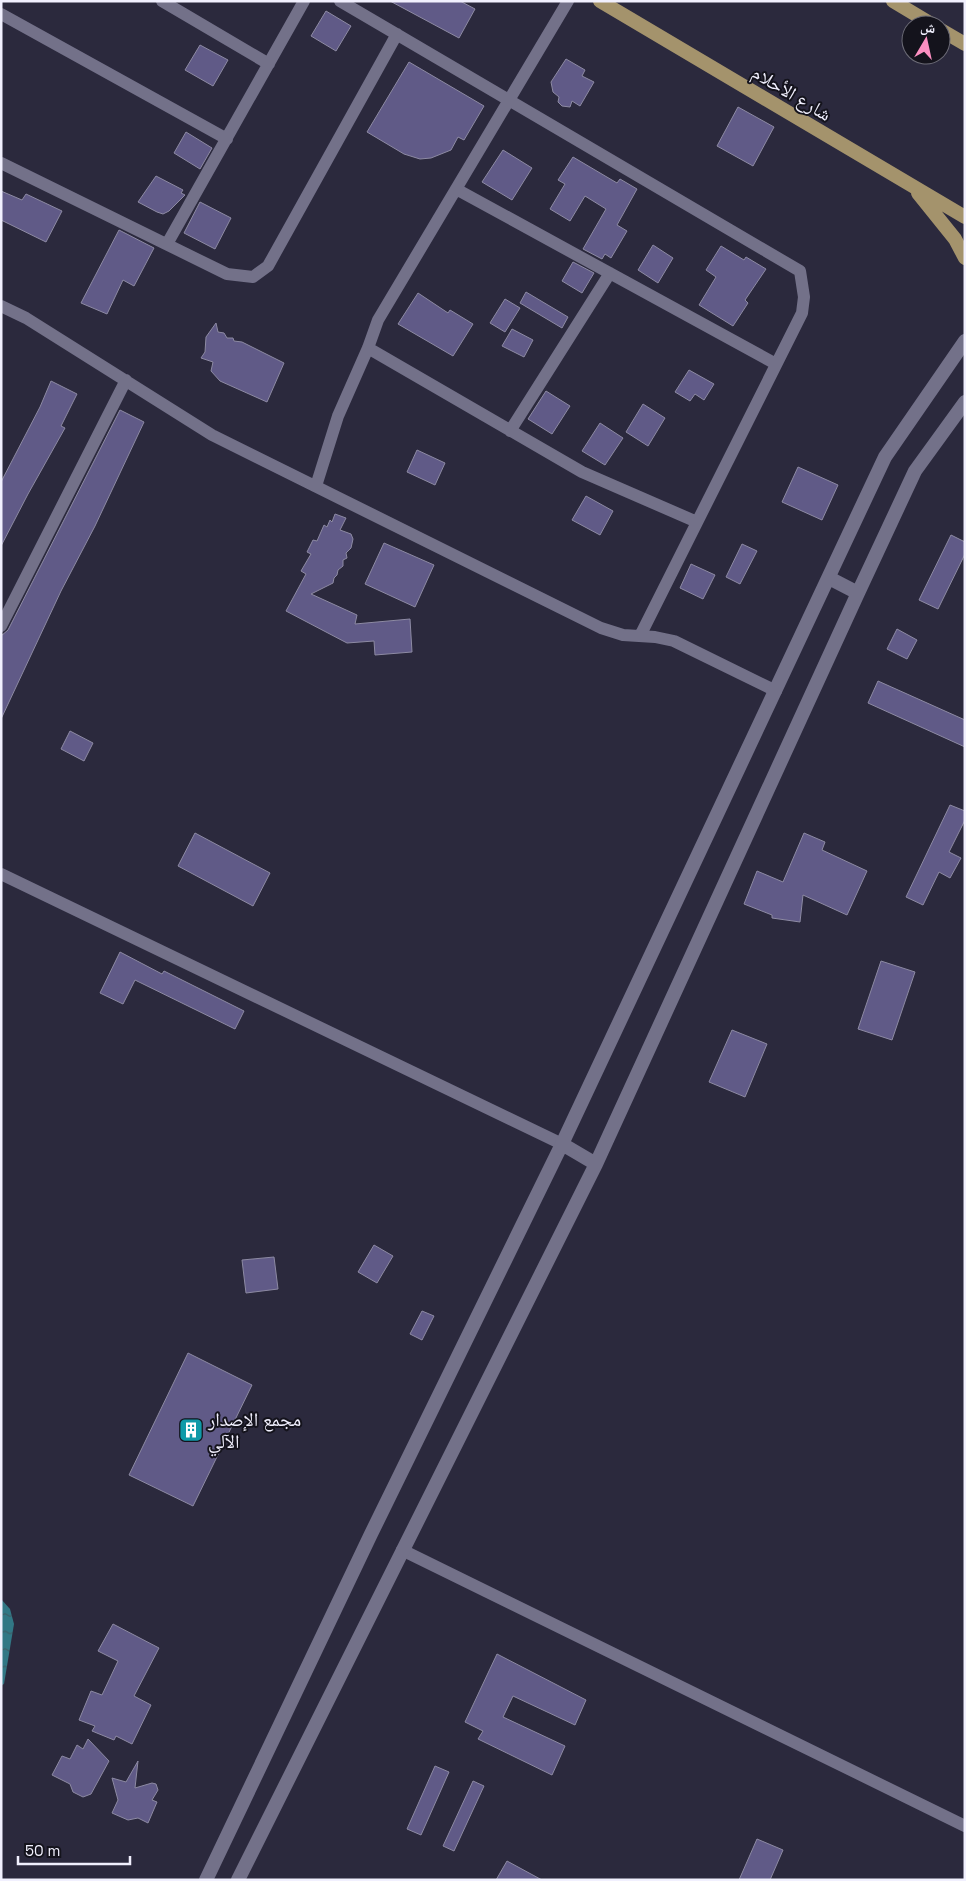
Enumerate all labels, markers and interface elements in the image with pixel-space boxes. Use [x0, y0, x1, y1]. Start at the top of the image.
north arrow [901, 15, 951, 65]
text: ش [919, 17, 937, 37]
street label: شارع الأحلام [747, 60, 836, 128]
place label: مجمع الإصدار الآلي [207, 1407, 301, 1457]
building icon: مجمع الإصدار الآلي [178, 1417, 204, 1443]
scale bar [18, 1834, 130, 1866]
text: 50 m [25, 1841, 60, 1860]

